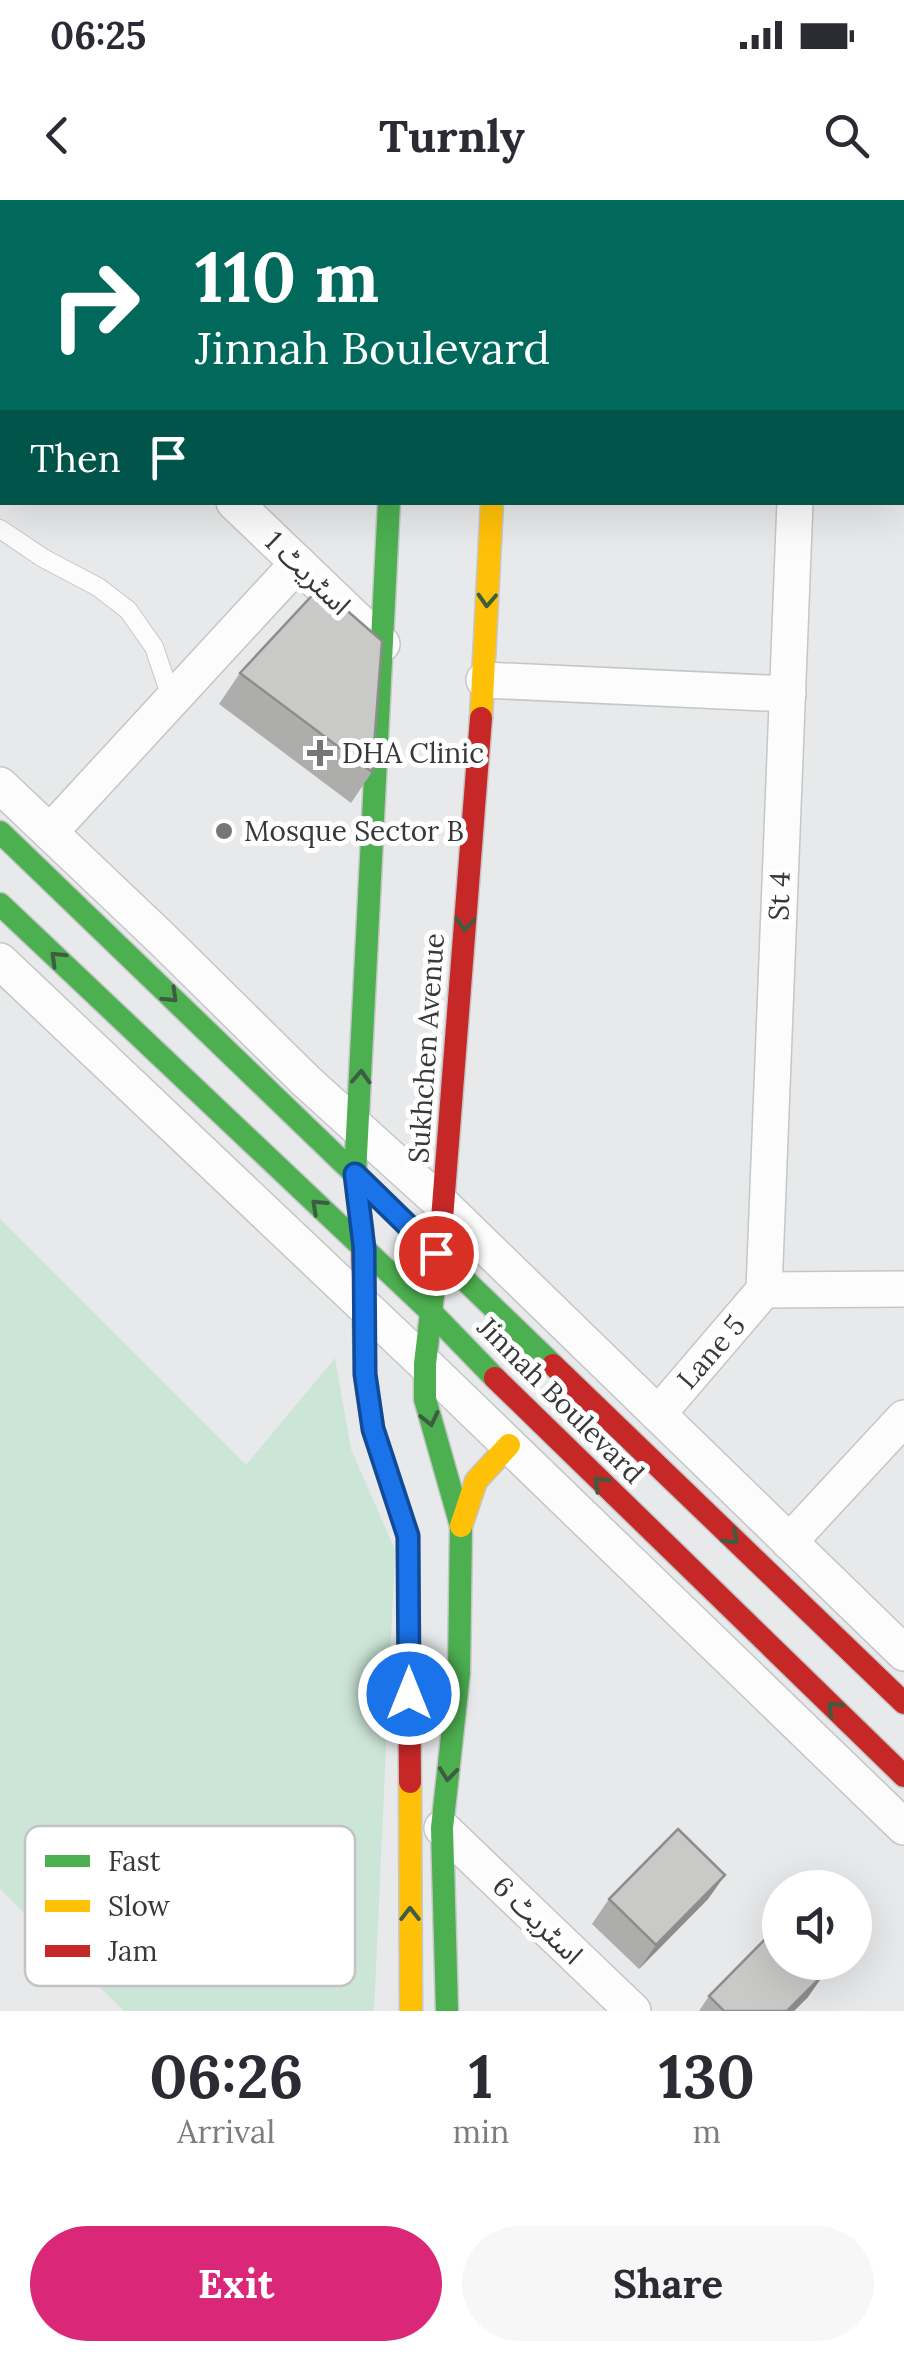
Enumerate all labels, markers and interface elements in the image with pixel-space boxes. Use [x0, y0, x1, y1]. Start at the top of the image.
text: 06:25 [50, 11, 146, 59]
text: Turnly [379, 107, 525, 164]
icon: back [30, 108, 85, 163]
icon: search [819, 108, 874, 163]
text: 110 m [195, 232, 379, 321]
icon: right [30, 240, 160, 370]
text: Jinnah Boulevard [195, 319, 550, 376]
icon: arrive [141, 430, 196, 485]
text: Then [30, 434, 121, 482]
street label: اسٹریٹ 1 [257, 523, 359, 623]
one-way arrow [477, 592, 498, 608]
place label: DHA Clinic [342, 735, 484, 771]
marker: DHA Clinic [307, 740, 333, 766]
place label: Mosque Sector B [244, 813, 464, 849]
marker: Mosque Sector B [213, 820, 235, 842]
street label: St 4 [760, 871, 798, 921]
one-way arrow [455, 917, 477, 933]
street label: Sukhchen Avenue [400, 932, 452, 1164]
one-way arrow [50, 952, 69, 970]
one-way arrow [159, 985, 177, 1003]
one-way arrow [350, 1069, 371, 1085]
one-way arrow [312, 1200, 330, 1218]
pin [394, 1211, 479, 1296]
icon: arrive [409, 1226, 464, 1281]
street label: Jinnah Boulevard [469, 1308, 652, 1491]
street label: Lane 5 [669, 1308, 753, 1396]
one-way arrow [418, 1410, 439, 1427]
one-way arrow [593, 1476, 612, 1494]
one-way arrow [721, 1526, 739, 1544]
position arrow [357, 1642, 461, 1746]
one-way arrow [827, 1702, 845, 1720]
one-way arrow [438, 1766, 459, 1782]
legend [25, 1826, 355, 1986]
text: Fast [108, 1843, 161, 1879]
street label: اسٹریٹ 6 [485, 1868, 591, 1972]
map controls [762, 1870, 872, 1980]
button: sound [762, 1870, 872, 1980]
text: Slow [108, 1888, 171, 1924]
one-way arrow [399, 1905, 421, 1920]
text: Jam [107, 1933, 158, 1969]
text: 06:26 [149, 2038, 303, 2114]
text: 1 [469, 2038, 493, 2114]
text: 130 [659, 2038, 755, 2114]
text: Arrival [177, 2111, 275, 2152]
text: min [452, 2111, 510, 2152]
text: m [692, 2111, 721, 2152]
button: Exit [30, 2226, 442, 2341]
button: Share [462, 2226, 874, 2341]

